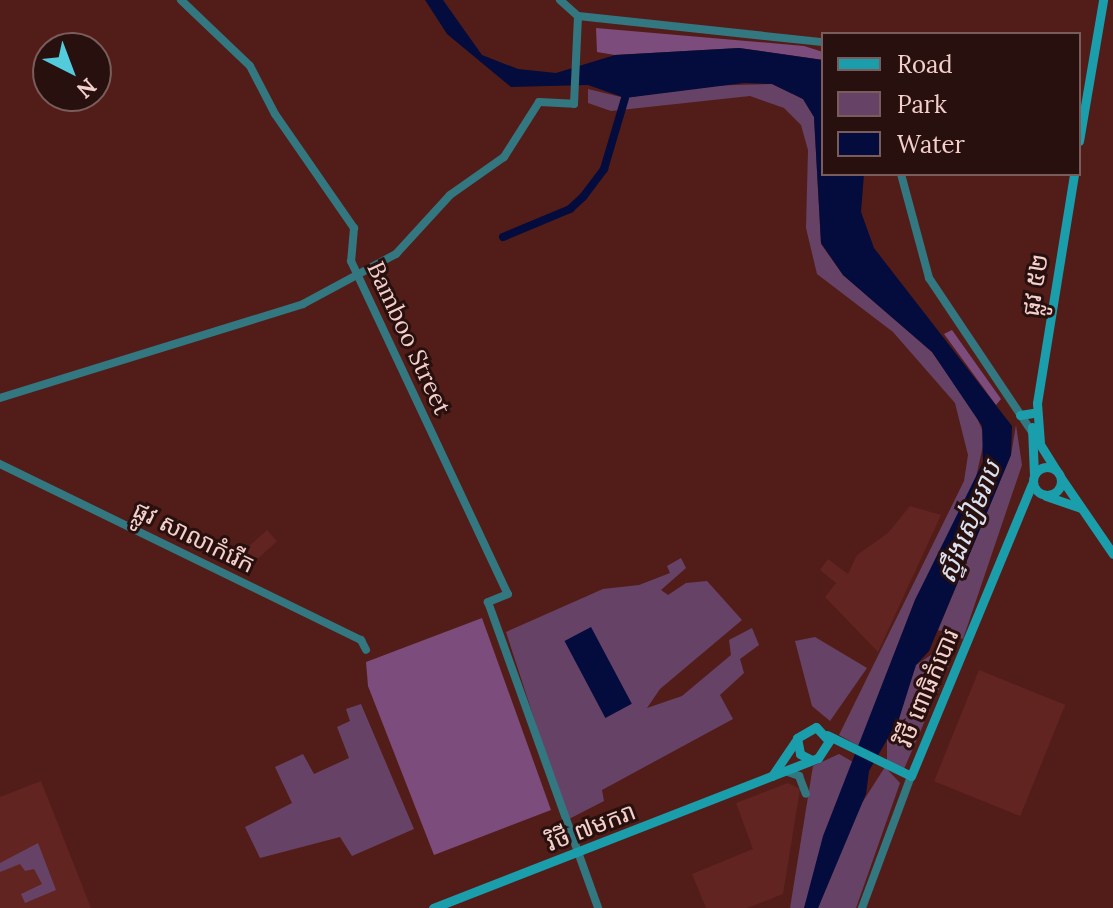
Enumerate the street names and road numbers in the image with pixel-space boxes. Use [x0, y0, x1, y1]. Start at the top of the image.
street label: ផ្លូវ ៥២ [1016, 252, 1054, 318]
street label: Bamboo Street [361, 257, 457, 419]
street label: ផ្លូវ សាលាកំរើក [128, 495, 260, 579]
street label: វិថី ពោធិកំបោរ [889, 625, 965, 751]
street label: វិថី ៧មករា [542, 797, 640, 857]

